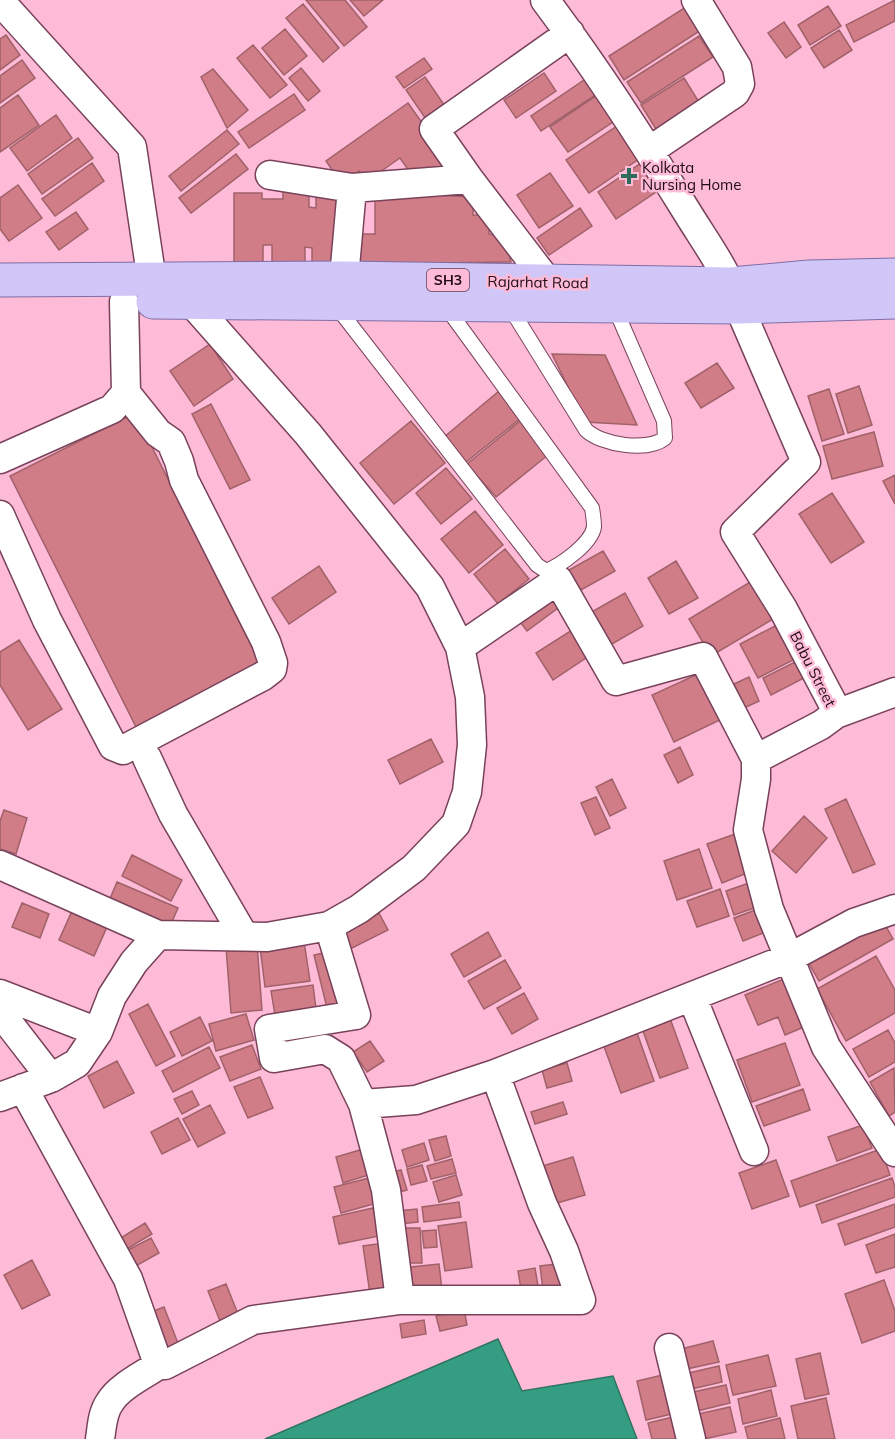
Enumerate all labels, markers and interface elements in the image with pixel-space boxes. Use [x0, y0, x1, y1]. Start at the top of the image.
place label: Kolkata Nursing Home [642, 158, 741, 194]
marker: Kolkata Nursing Home [620, 167, 638, 185]
road number: SH3 [427, 269, 469, 291]
street label: Rajarhat Road [487, 272, 589, 292]
street label: Babu Street [786, 628, 840, 710]

